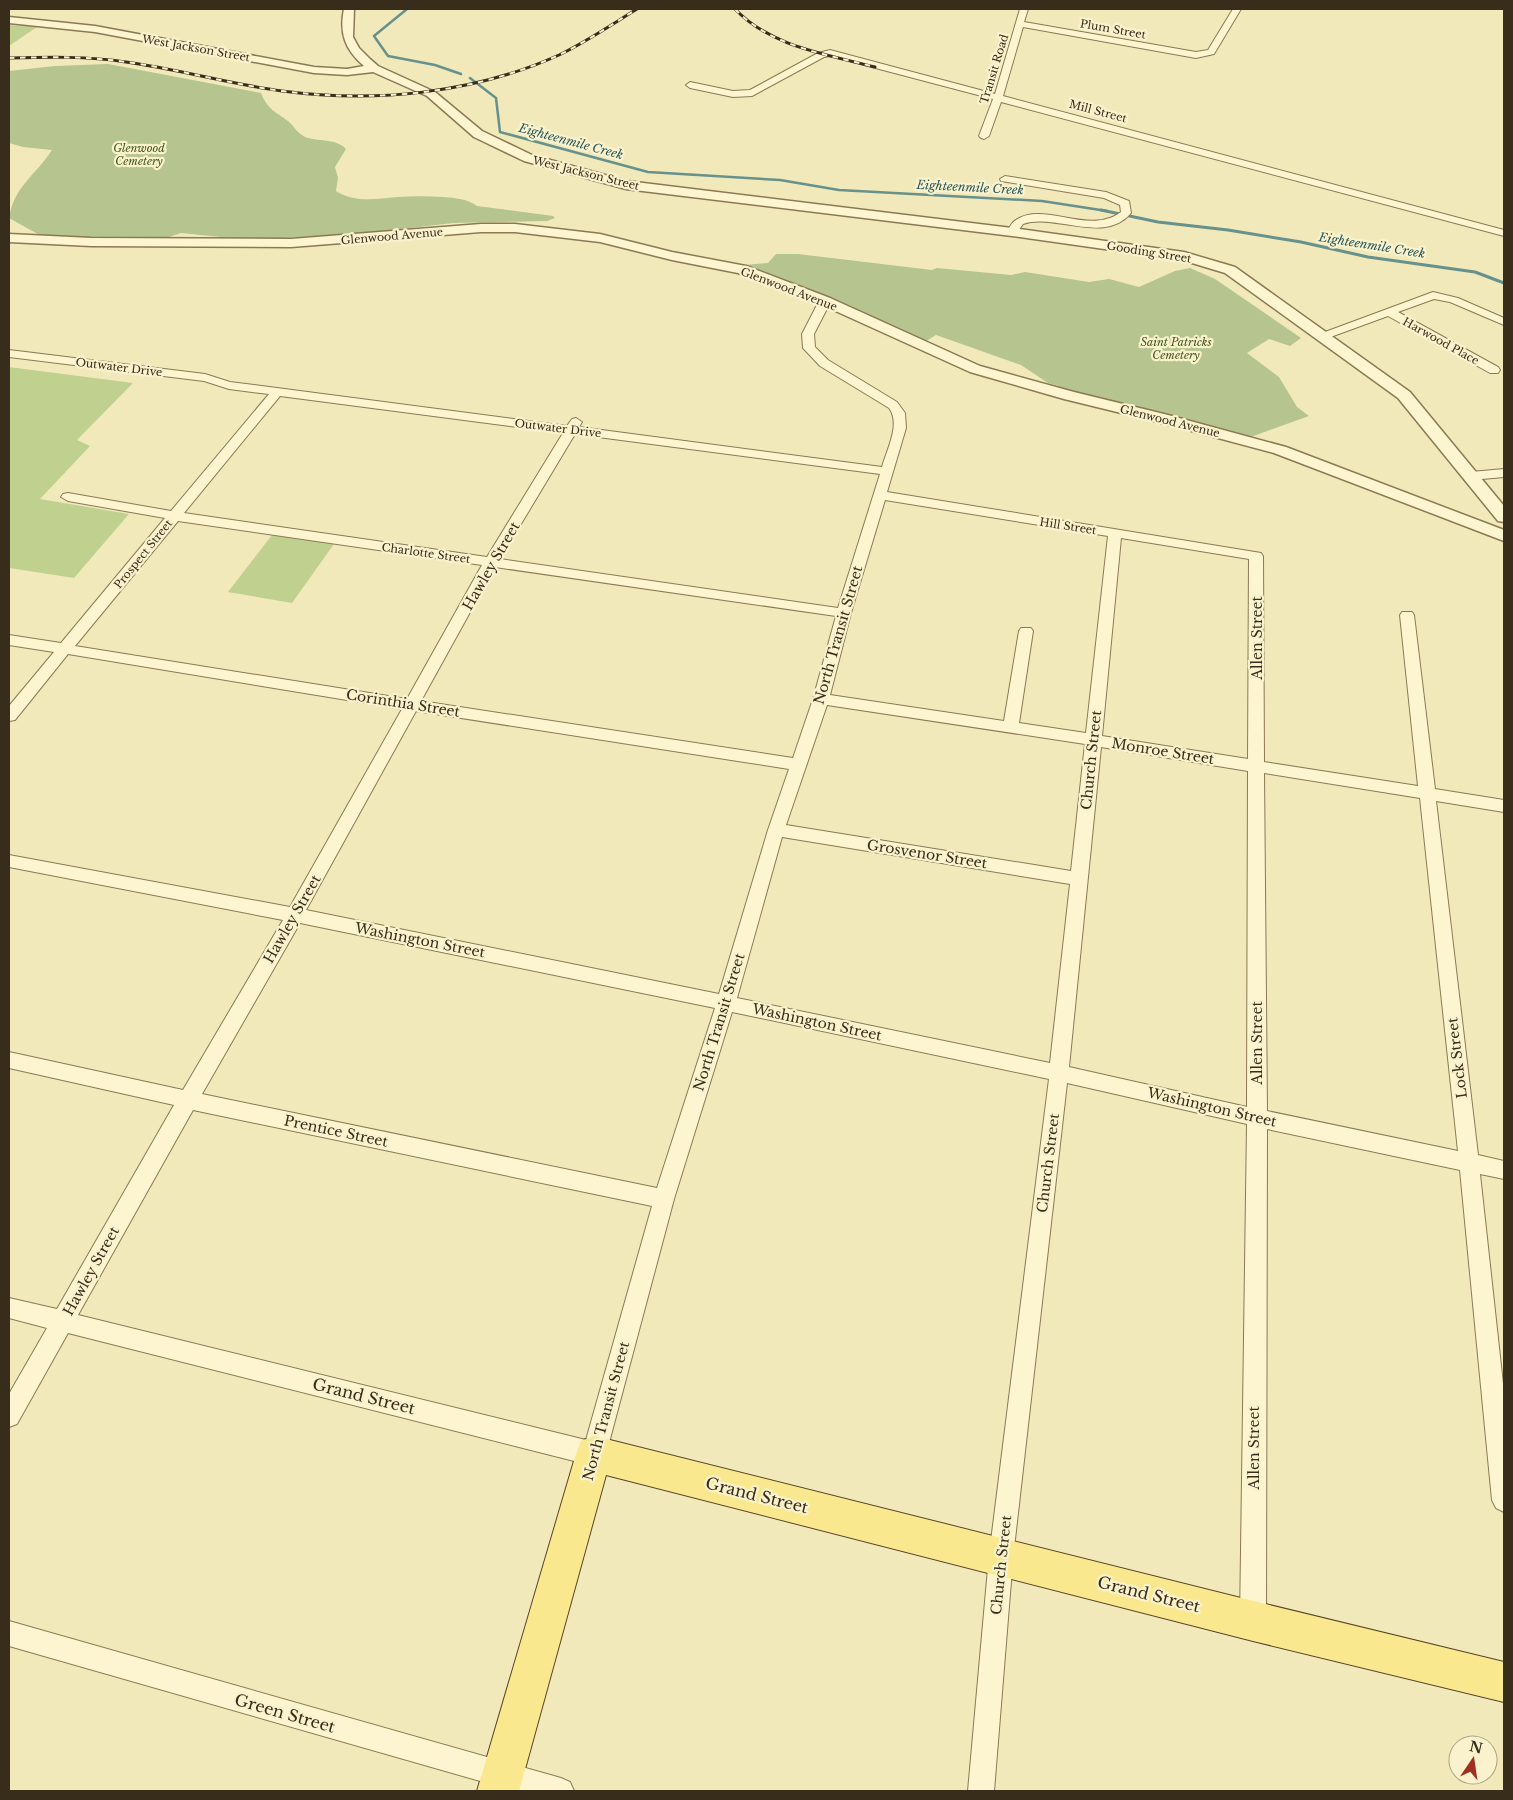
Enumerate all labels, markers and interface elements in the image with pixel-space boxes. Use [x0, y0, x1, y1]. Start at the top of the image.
street label: Plum Street [1079, 16, 1148, 42]
street label: West Jackson Street [140, 31, 252, 65]
street label: Transit Road [977, 32, 1011, 106]
street label: Mill Street [1068, 97, 1129, 126]
water label: Eighteenmile Creek [516, 120, 625, 162]
park label: Glenwood Cemetery [113, 141, 165, 168]
street label: West Jackson Street [530, 153, 642, 193]
water label: Eighteenmile Creek [915, 177, 1024, 197]
street label: Glenwood Avenue [340, 225, 444, 247]
water label: Eighteenmile Creek [1317, 229, 1426, 261]
street label: Gooding Street [1106, 238, 1193, 266]
street label: Glenwood Avenue [739, 264, 839, 314]
street label: Harwood Place [1400, 314, 1482, 368]
park label: Saint Patricks Cemetery [1140, 335, 1212, 362]
street label: Outwater Drive [75, 355, 163, 379]
street label: Glenwood Avenue [1119, 402, 1221, 440]
street label: Outwater Drive [514, 416, 602, 440]
street label: Hill Street [1039, 515, 1098, 538]
street label: Prospect Street [111, 516, 176, 591]
street label: Hawley Street [458, 518, 524, 614]
street label: Charlotte Street [381, 540, 472, 566]
street label: North Transit Street [810, 563, 867, 706]
street label: Allen Street [1248, 595, 1266, 681]
street label: Corinthia Street [345, 685, 462, 721]
street label: Church Street [1077, 709, 1105, 811]
street label: Monroe Street [1110, 734, 1216, 768]
street label: Grosvenor Street [866, 836, 989, 873]
street label: Hawley Street [259, 871, 325, 967]
street label: Washington Street [353, 918, 487, 962]
street label: North Transit Street [689, 950, 749, 1093]
street label: Washington Street [750, 999, 884, 1045]
street label: Allen Street [1248, 1000, 1266, 1086]
street label: Lock Street [1443, 1016, 1471, 1099]
street label: Washington Street [1145, 1083, 1279, 1131]
street label: Prentice Street [283, 1111, 390, 1151]
street label: Church Street [1033, 1112, 1063, 1214]
street label: Hawley Street [59, 1223, 123, 1319]
street label: North Transit Street [579, 1339, 633, 1483]
street label: Grand Street [311, 1374, 417, 1418]
street label: Allen Street [1245, 1405, 1263, 1491]
street label: Grand Street [704, 1473, 810, 1517]
street label: Church Street [987, 1514, 1015, 1616]
street label: Grand Street [1096, 1572, 1202, 1616]
street label: Green Street [233, 1689, 337, 1737]
north arrow [1448, 1735, 1498, 1785]
text: N [1467, 1737, 1484, 1758]

